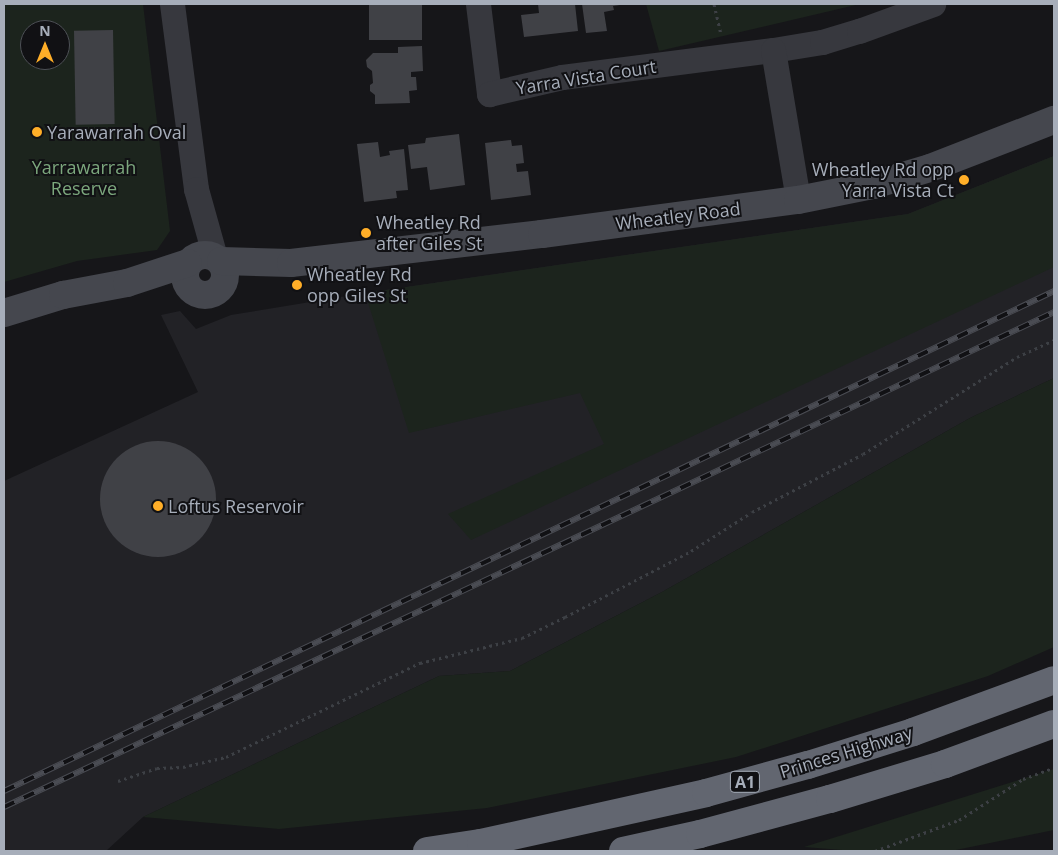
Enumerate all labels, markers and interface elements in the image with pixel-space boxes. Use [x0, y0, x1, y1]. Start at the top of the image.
north arrow [20, 20, 70, 70]
text: N [39, 21, 51, 40]
street label: Yarra Vista Court [514, 55, 658, 99]
place label: Yarawarrah Oval [47, 121, 186, 143]
marker: Yarawarrah Oval [31, 126, 43, 138]
park label: Yarrawarrah Reserve [32, 157, 136, 200]
place label: Wheatley Rd opp Yarra Vista Ct [812, 159, 954, 202]
marker: Wheatley Rd opp Yarra Vista Ct [958, 174, 970, 186]
street label: Wheatley Road [614, 198, 742, 234]
place label: Wheatley Rd after Giles St [376, 212, 482, 254]
marker: Wheatley Rd after Giles St [360, 227, 372, 239]
place label: Wheatley Rd opp Giles St [307, 264, 412, 306]
marker: Wheatley Rd opp Giles St [291, 279, 303, 291]
place label: Loftus Reservoir [168, 495, 304, 517]
marker: Loftus Reservoir [152, 500, 164, 512]
street label: Princes Highway [777, 722, 915, 782]
road number: A1 [729, 769, 761, 796]

